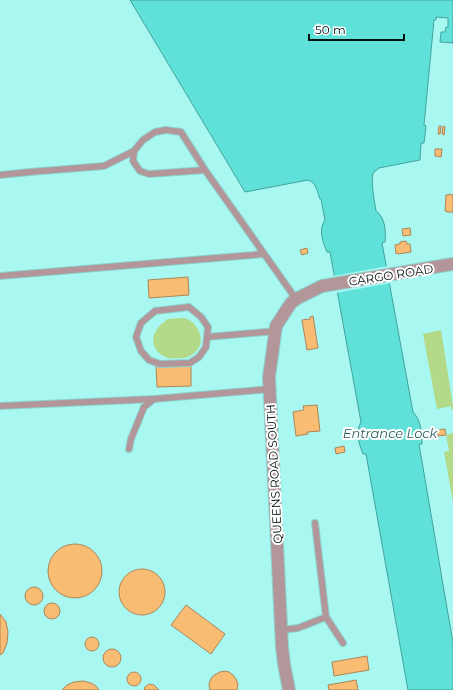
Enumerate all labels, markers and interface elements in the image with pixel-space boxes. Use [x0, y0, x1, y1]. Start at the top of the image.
scale bar [309, 16, 404, 42]
text: 50 m [315, 22, 346, 37]
street label: CARGO ROAD [348, 261, 434, 289]
street label: QUEENS ROAD SOUTH [263, 404, 285, 544]
water label: Entrance Lock [343, 425, 439, 441]

